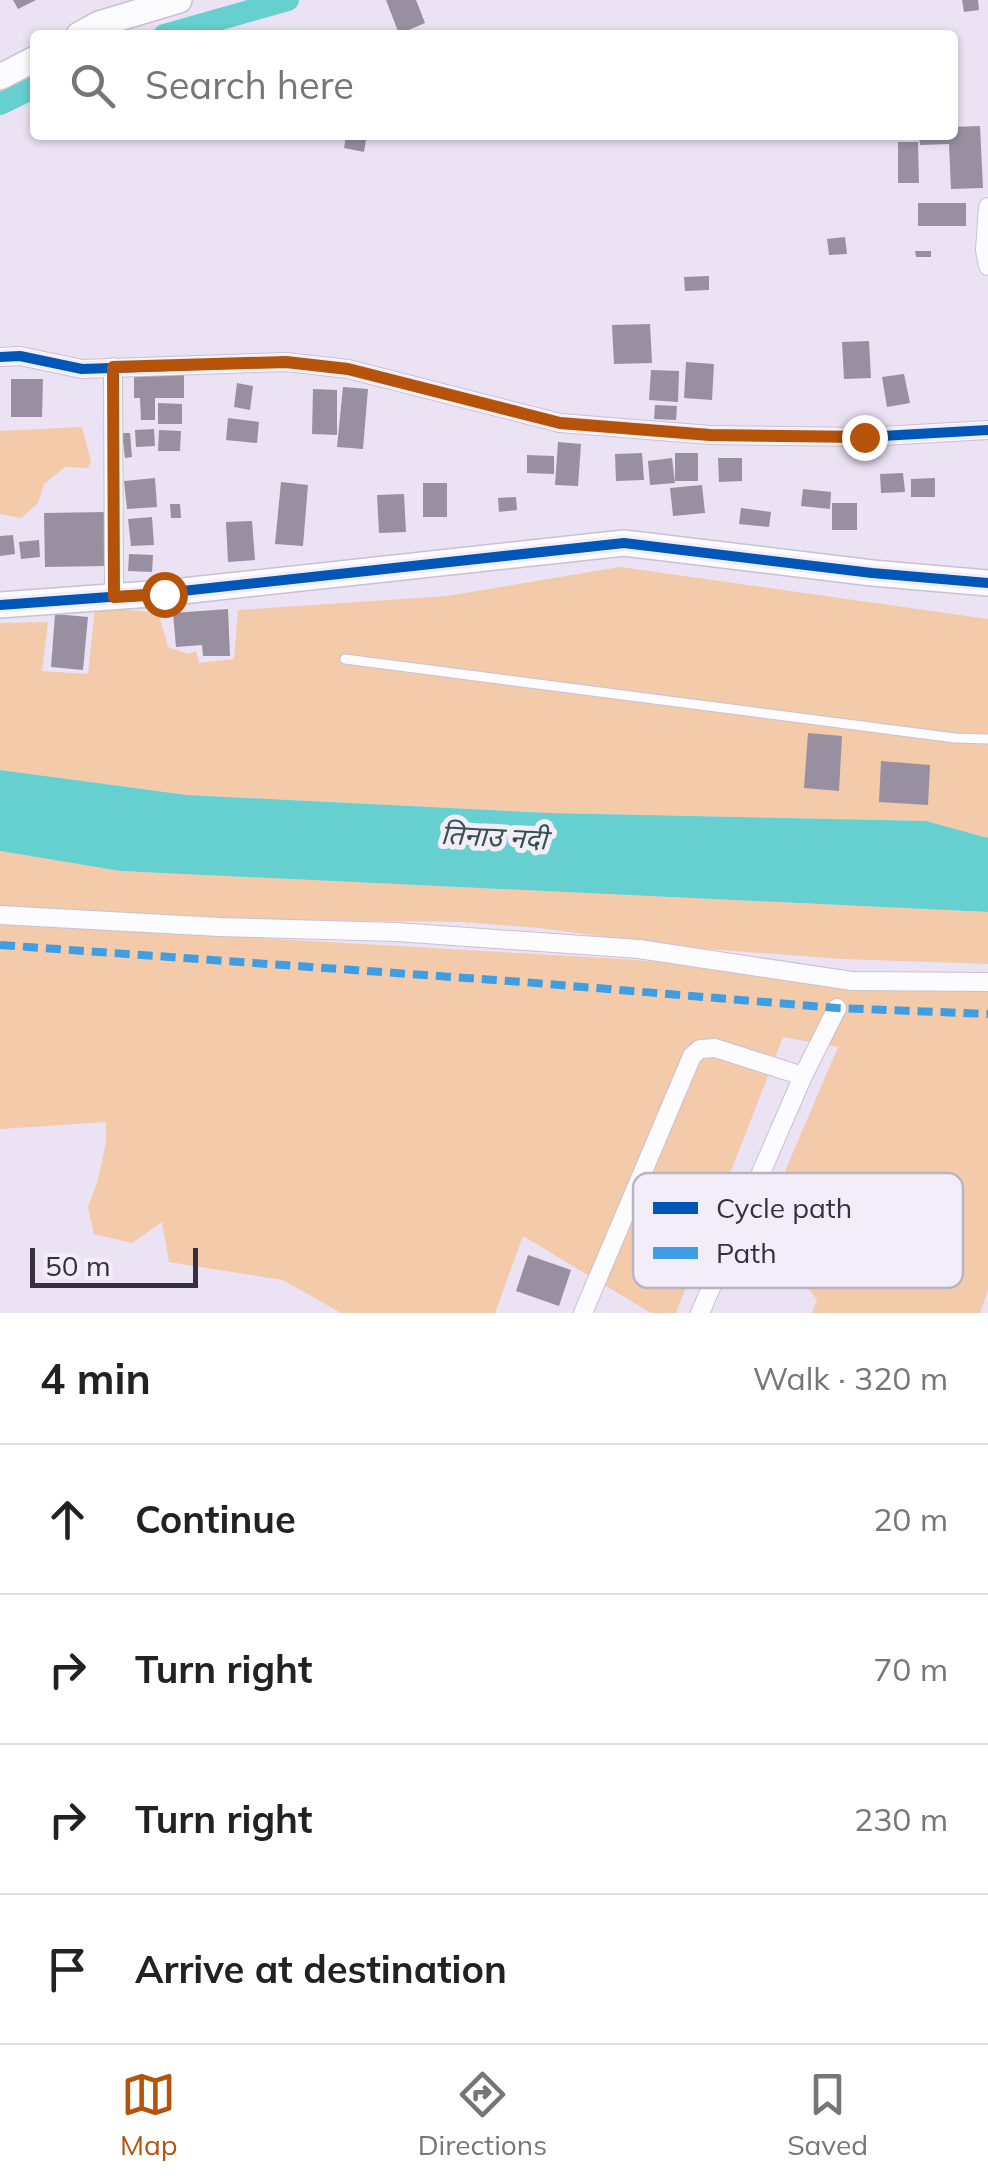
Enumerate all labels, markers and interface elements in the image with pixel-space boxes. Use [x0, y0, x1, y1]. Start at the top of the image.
search box [30, 30, 958, 140]
icon: search [65, 58, 120, 113]
text: Search here [145, 61, 354, 109]
route end [842, 415, 888, 461]
route start [142, 572, 188, 618]
water label: तिनाउ नदी [440, 816, 553, 857]
legend [633, 1173, 963, 1288]
text: Cycle path [716, 1190, 852, 1225]
text: Path [716, 1235, 777, 1270]
scale bar [30, 1243, 198, 1288]
text: 50 m [45, 1248, 111, 1283]
text: 4 min [40, 1352, 151, 1405]
text: Walk · 320 m [753, 1358, 948, 1398]
icon: ahead [40, 1492, 95, 1547]
text: Continue [135, 1495, 296, 1543]
text: 20 m [873, 1499, 948, 1539]
icon: right [40, 1642, 95, 1697]
text: Turn right [135, 1645, 312, 1693]
text: 70 m [873, 1649, 948, 1689]
icon: right [40, 1792, 95, 1847]
text: Turn right [135, 1795, 312, 1843]
text: 230 m [854, 1799, 948, 1839]
icon: arrive [40, 1942, 95, 1997]
text: Arrive at destination [135, 1945, 507, 1993]
tab: Map [120, 2067, 178, 2162]
tab: Directions [418, 2067, 547, 2162]
tab: Saved [787, 2067, 868, 2162]

